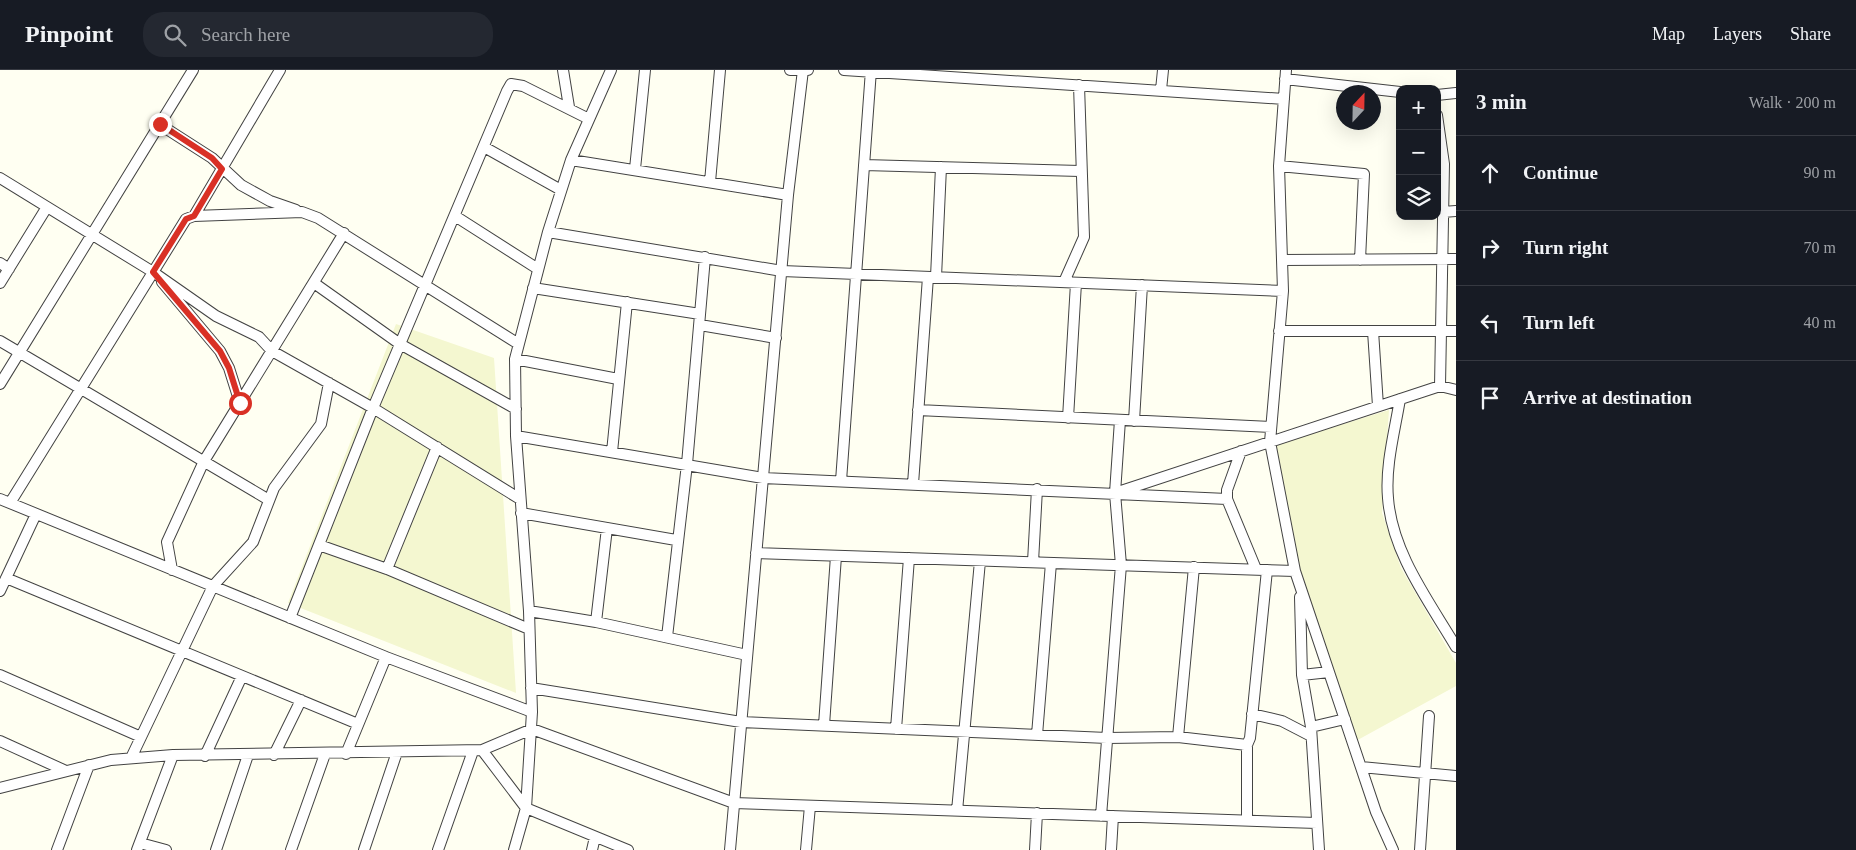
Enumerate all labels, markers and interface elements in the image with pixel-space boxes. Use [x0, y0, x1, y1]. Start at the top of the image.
search box [143, 12, 493, 57]
text: Pinpoint [25, 21, 113, 47]
icon: search [161, 21, 189, 49]
text: Search here [201, 24, 290, 45]
text: Map [1652, 24, 1685, 44]
text: Layers [1713, 24, 1762, 44]
text: Share [1790, 24, 1831, 44]
north arrow [1336, 85, 1381, 130]
map controls [1396, 85, 1441, 220]
button: + [1396, 85, 1441, 130]
text: 3 min [1476, 90, 1527, 114]
text: Walk · 200 m [1749, 94, 1836, 111]
route end [149, 113, 172, 136]
button: − [1396, 130, 1441, 175]
icon: ahead [1476, 159, 1504, 187]
text: Continue [1523, 162, 1598, 183]
text: 90 m [1804, 164, 1836, 181]
button: layers [1396, 175, 1441, 220]
icon: right [1476, 234, 1504, 262]
text: Turn right [1523, 237, 1608, 258]
text: 70 m [1804, 239, 1836, 256]
icon: left [1476, 309, 1504, 337]
text: Turn left [1523, 312, 1595, 333]
text: 40 m [1804, 314, 1836, 331]
icon: arrive [1476, 384, 1504, 412]
text: Arrive at destination [1523, 387, 1692, 408]
route start [229, 392, 252, 415]

